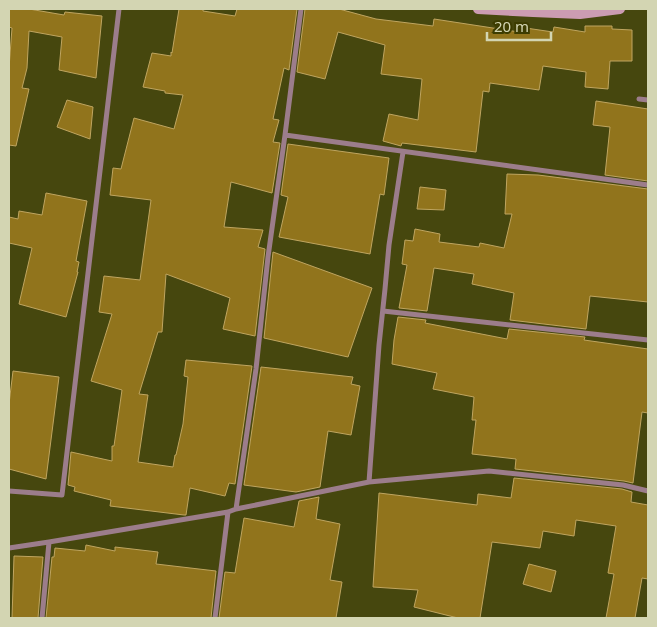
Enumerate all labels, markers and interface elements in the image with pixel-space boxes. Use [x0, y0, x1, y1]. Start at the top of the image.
scale bar [487, 10, 551, 42]
text: 20 m [494, 16, 529, 36]

